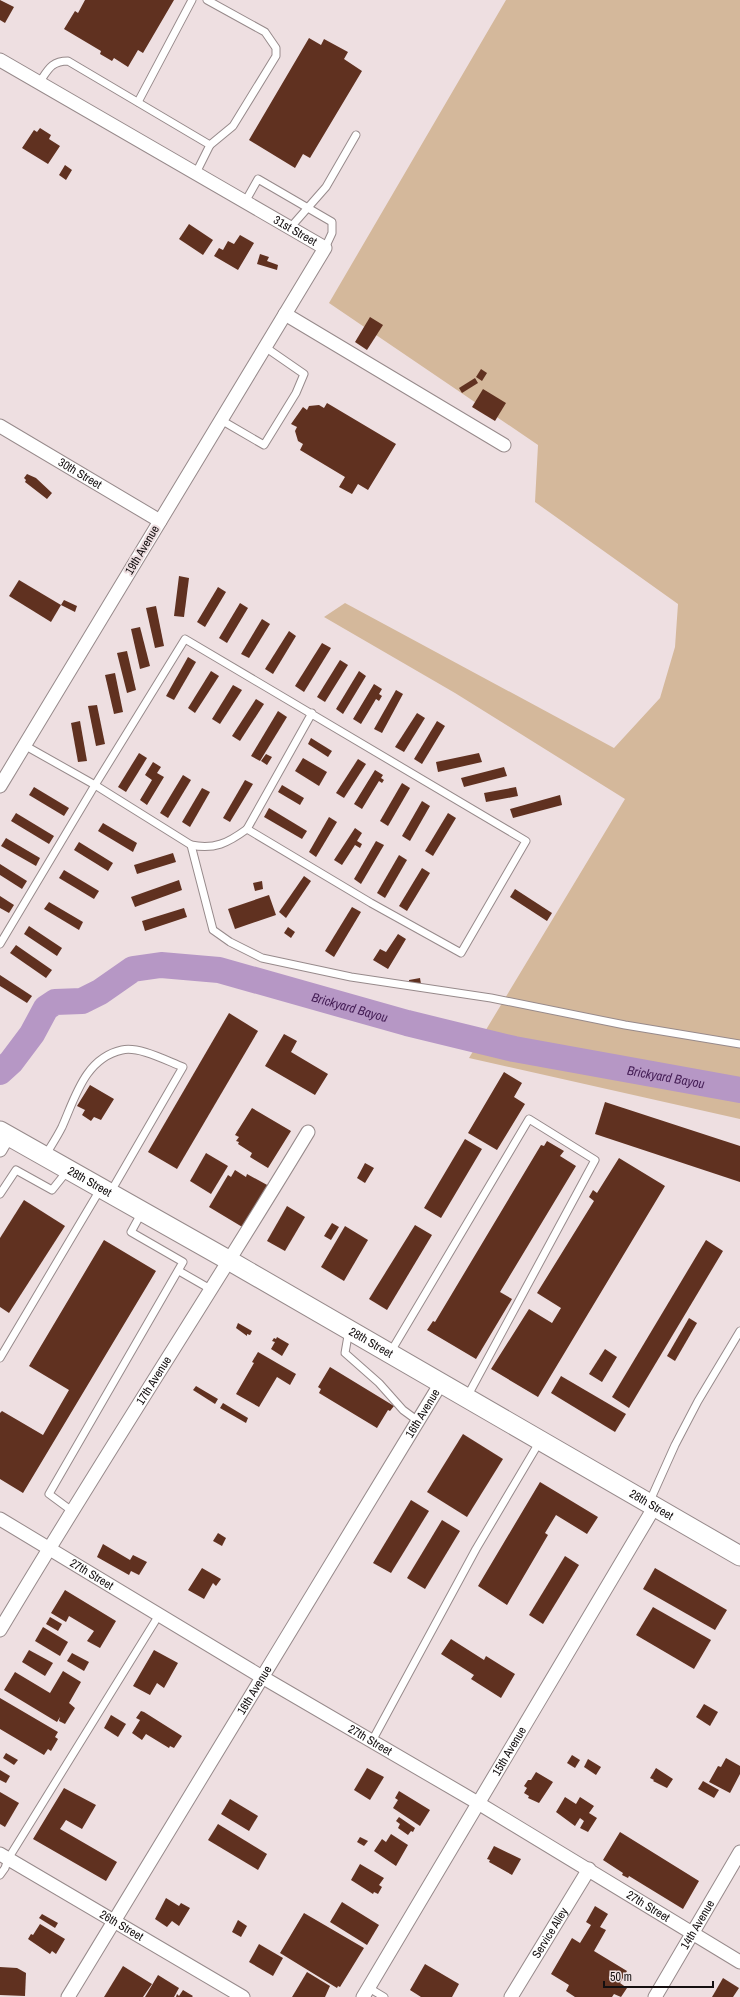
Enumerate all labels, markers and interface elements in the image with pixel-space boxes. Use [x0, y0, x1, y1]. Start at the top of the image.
street label: 31st Street [271, 212, 320, 250]
street label: 30th Street [55, 454, 105, 493]
street label: 19th Avenue [121, 522, 163, 578]
water label: Brickyard Bayou [310, 989, 390, 1026]
water label: Brickyard Bayou [626, 1062, 706, 1092]
street label: 28th Street [65, 1163, 115, 1201]
street label: 28th Street [346, 1324, 396, 1362]
street label: 17th Avenue [132, 1353, 175, 1408]
street label: 16th Avenue [402, 1386, 444, 1441]
street label: 28th Street [626, 1486, 677, 1524]
street label: 27th Street [67, 1555, 117, 1594]
street label: 16th Avenue [233, 1663, 275, 1718]
street label: 27th Street [345, 1721, 395, 1759]
street label: 15th Avenue [488, 1724, 530, 1779]
street label: 27th Street [623, 1887, 673, 1926]
street label: 14th Avenue [677, 1897, 718, 1952]
street label: Service Alley [528, 1904, 572, 1961]
street label: 26th Street [97, 1906, 147, 1945]
scale bar [604, 1963, 713, 1989]
text: 50 m [610, 1969, 632, 1985]

